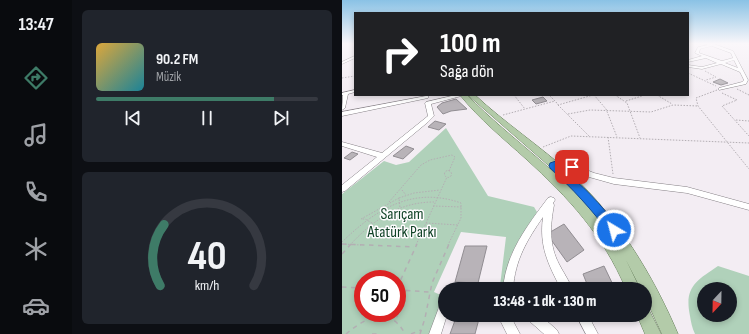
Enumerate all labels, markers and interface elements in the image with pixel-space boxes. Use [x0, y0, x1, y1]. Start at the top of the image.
text: 13:47 [18, 14, 54, 35]
text: 100 m [440, 27, 501, 60]
icon: right [374, 28, 426, 80]
text: 90.2 FM [156, 50, 198, 69]
text: Sağa dön [440, 61, 494, 82]
icon: directions [22, 64, 50, 92]
text: Müzik [156, 69, 181, 85]
icon: previous [122, 107, 144, 129]
icon: pause [196, 107, 218, 129]
icon: next [270, 107, 292, 129]
icon: music [22, 121, 50, 149]
pin [555, 150, 589, 184]
icon: arrive [561, 156, 583, 178]
icon: phone [22, 178, 50, 206]
park label: Sarıçam Atatürk Parkı [366, 205, 437, 242]
position arrow [593, 209, 635, 251]
text: 40 [187, 232, 227, 281]
icon: climate [22, 235, 50, 263]
speed limit sign: 50 [354, 270, 406, 322]
text: km/h [195, 277, 219, 294]
north arrow [697, 282, 737, 322]
map controls [697, 282, 737, 322]
icon: car [22, 292, 50, 320]
text: 13:48 · 1 dk · 130 m [494, 292, 596, 311]

